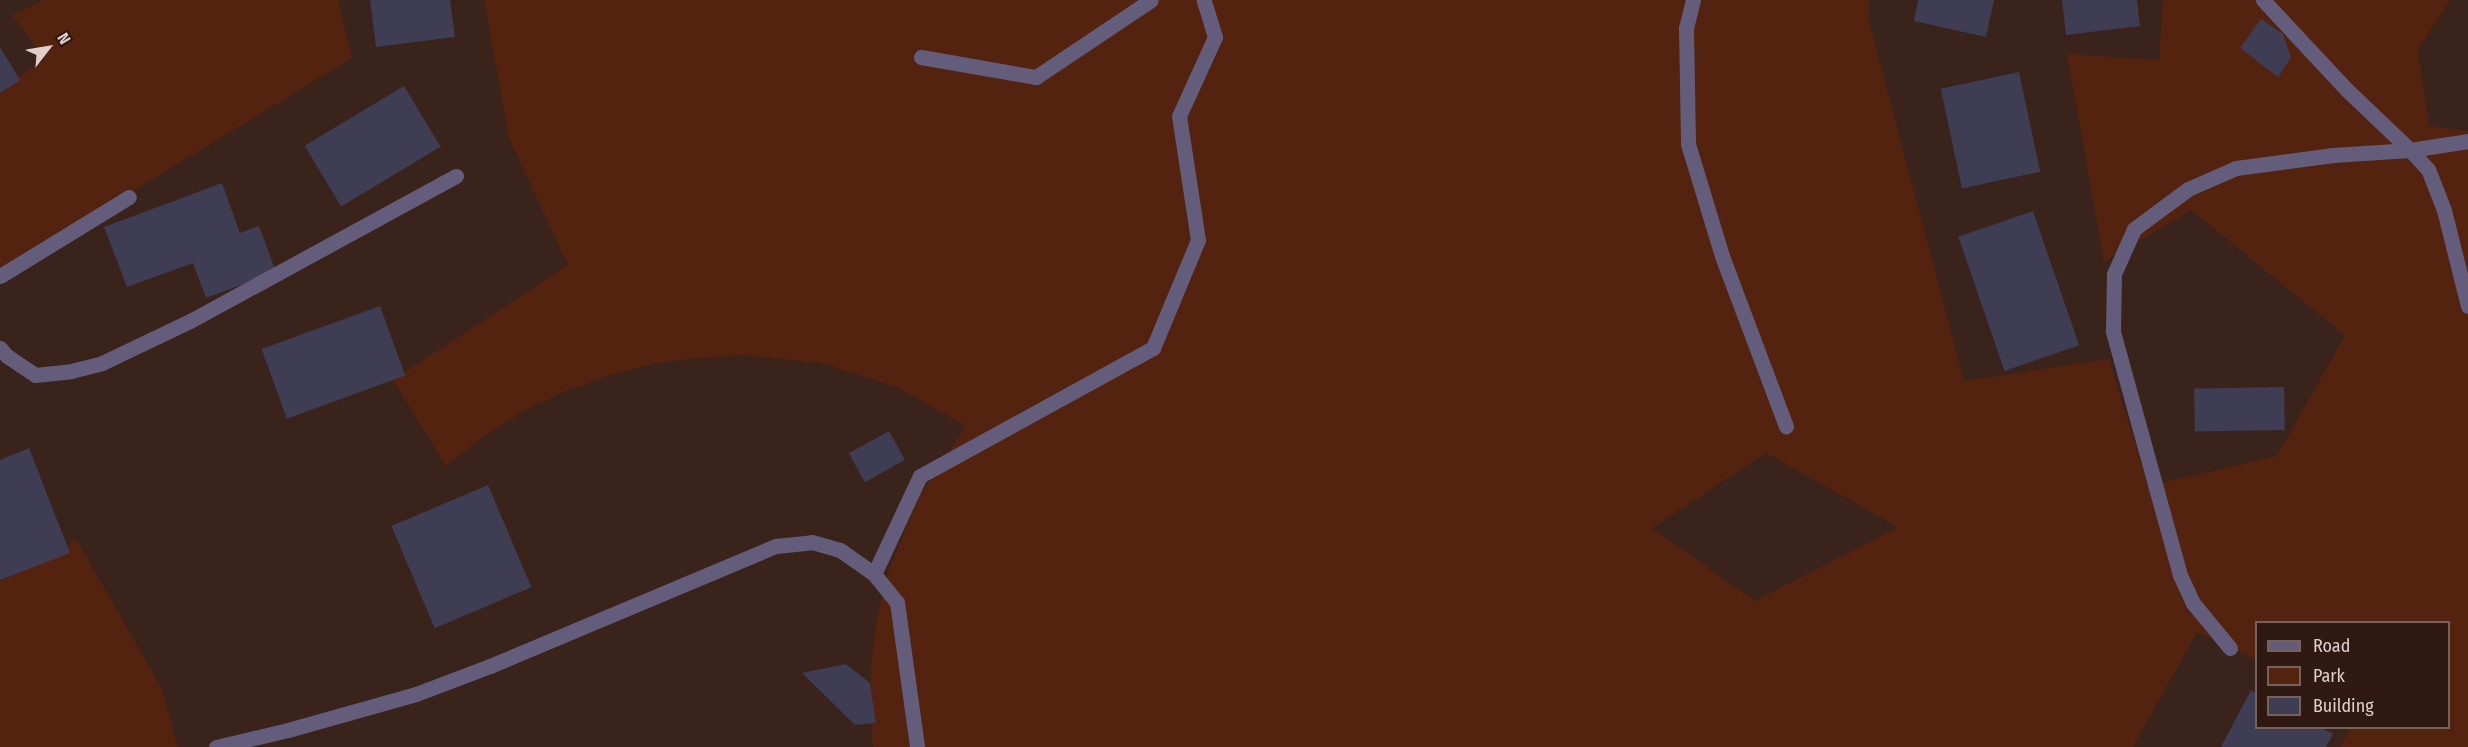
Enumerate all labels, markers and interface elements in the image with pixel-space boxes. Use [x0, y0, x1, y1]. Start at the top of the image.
north arrow [18, 18, 78, 78]
text: N [53, 29, 74, 47]
legend [2255, 621, 2450, 729]
text: Road [2313, 635, 2350, 657]
text: Park [2313, 665, 2345, 687]
text: Building [2313, 695, 2374, 717]

